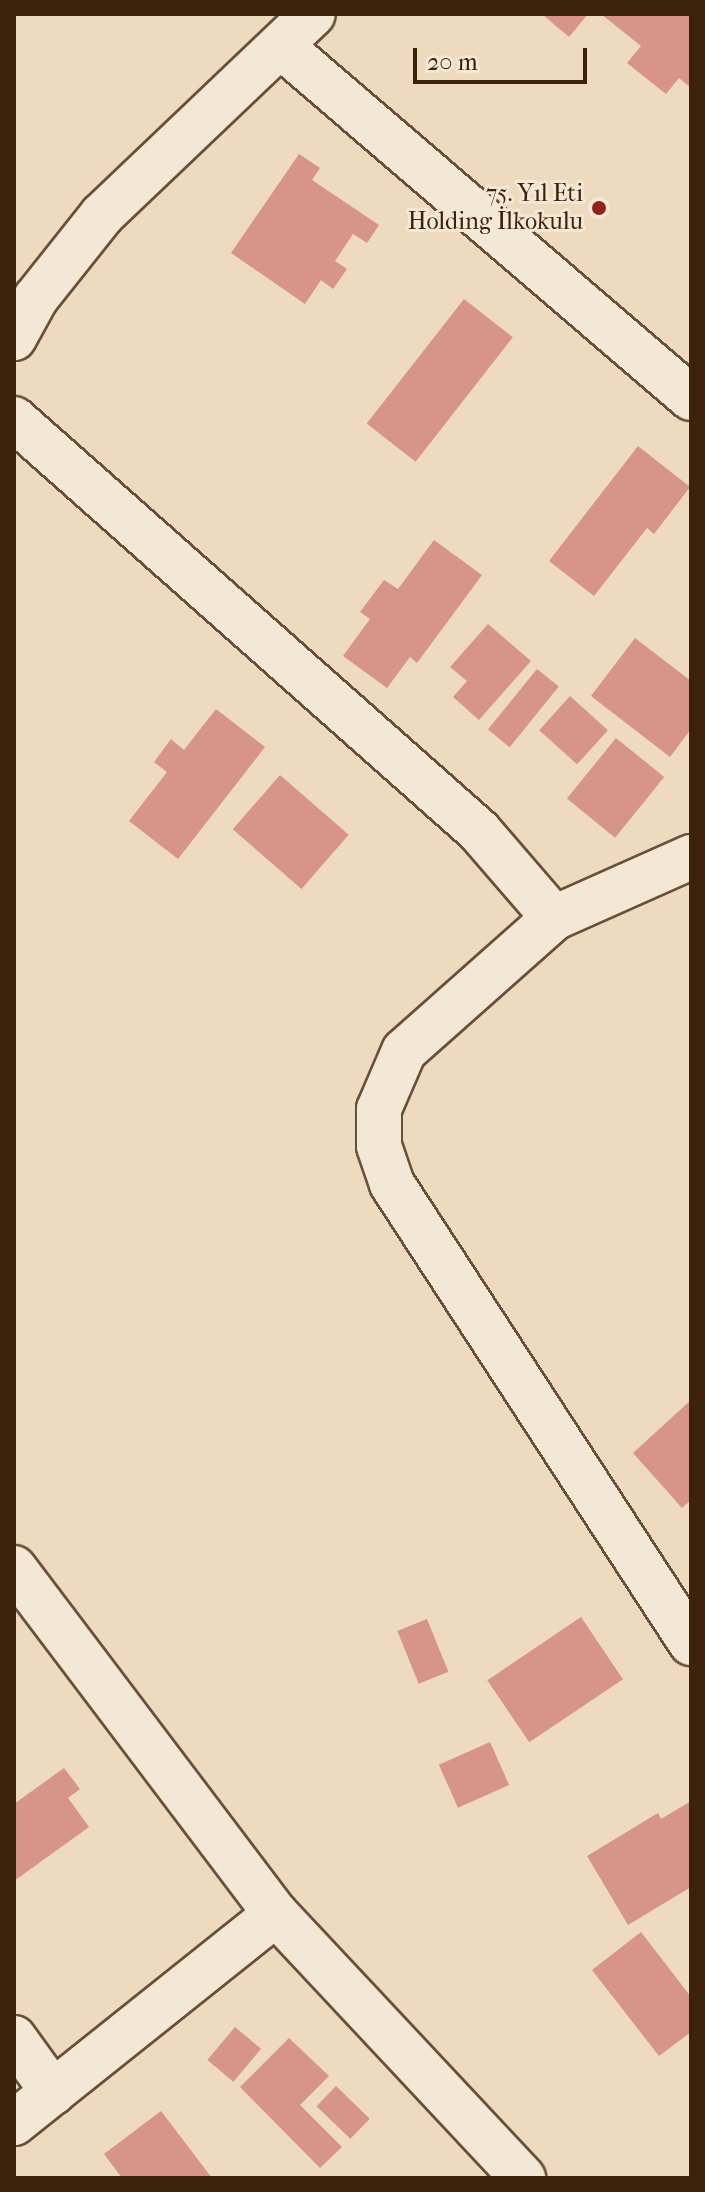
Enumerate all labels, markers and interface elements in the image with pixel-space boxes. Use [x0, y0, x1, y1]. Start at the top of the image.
scale bar [417, 32, 591, 82]
text: 20 m [427, 48, 478, 76]
place label: 75. Yıl Eti Holding İlkokulu [408, 180, 583, 236]
marker: 75. Yıl Eti Holding İlkokulu [590, 199, 608, 217]

